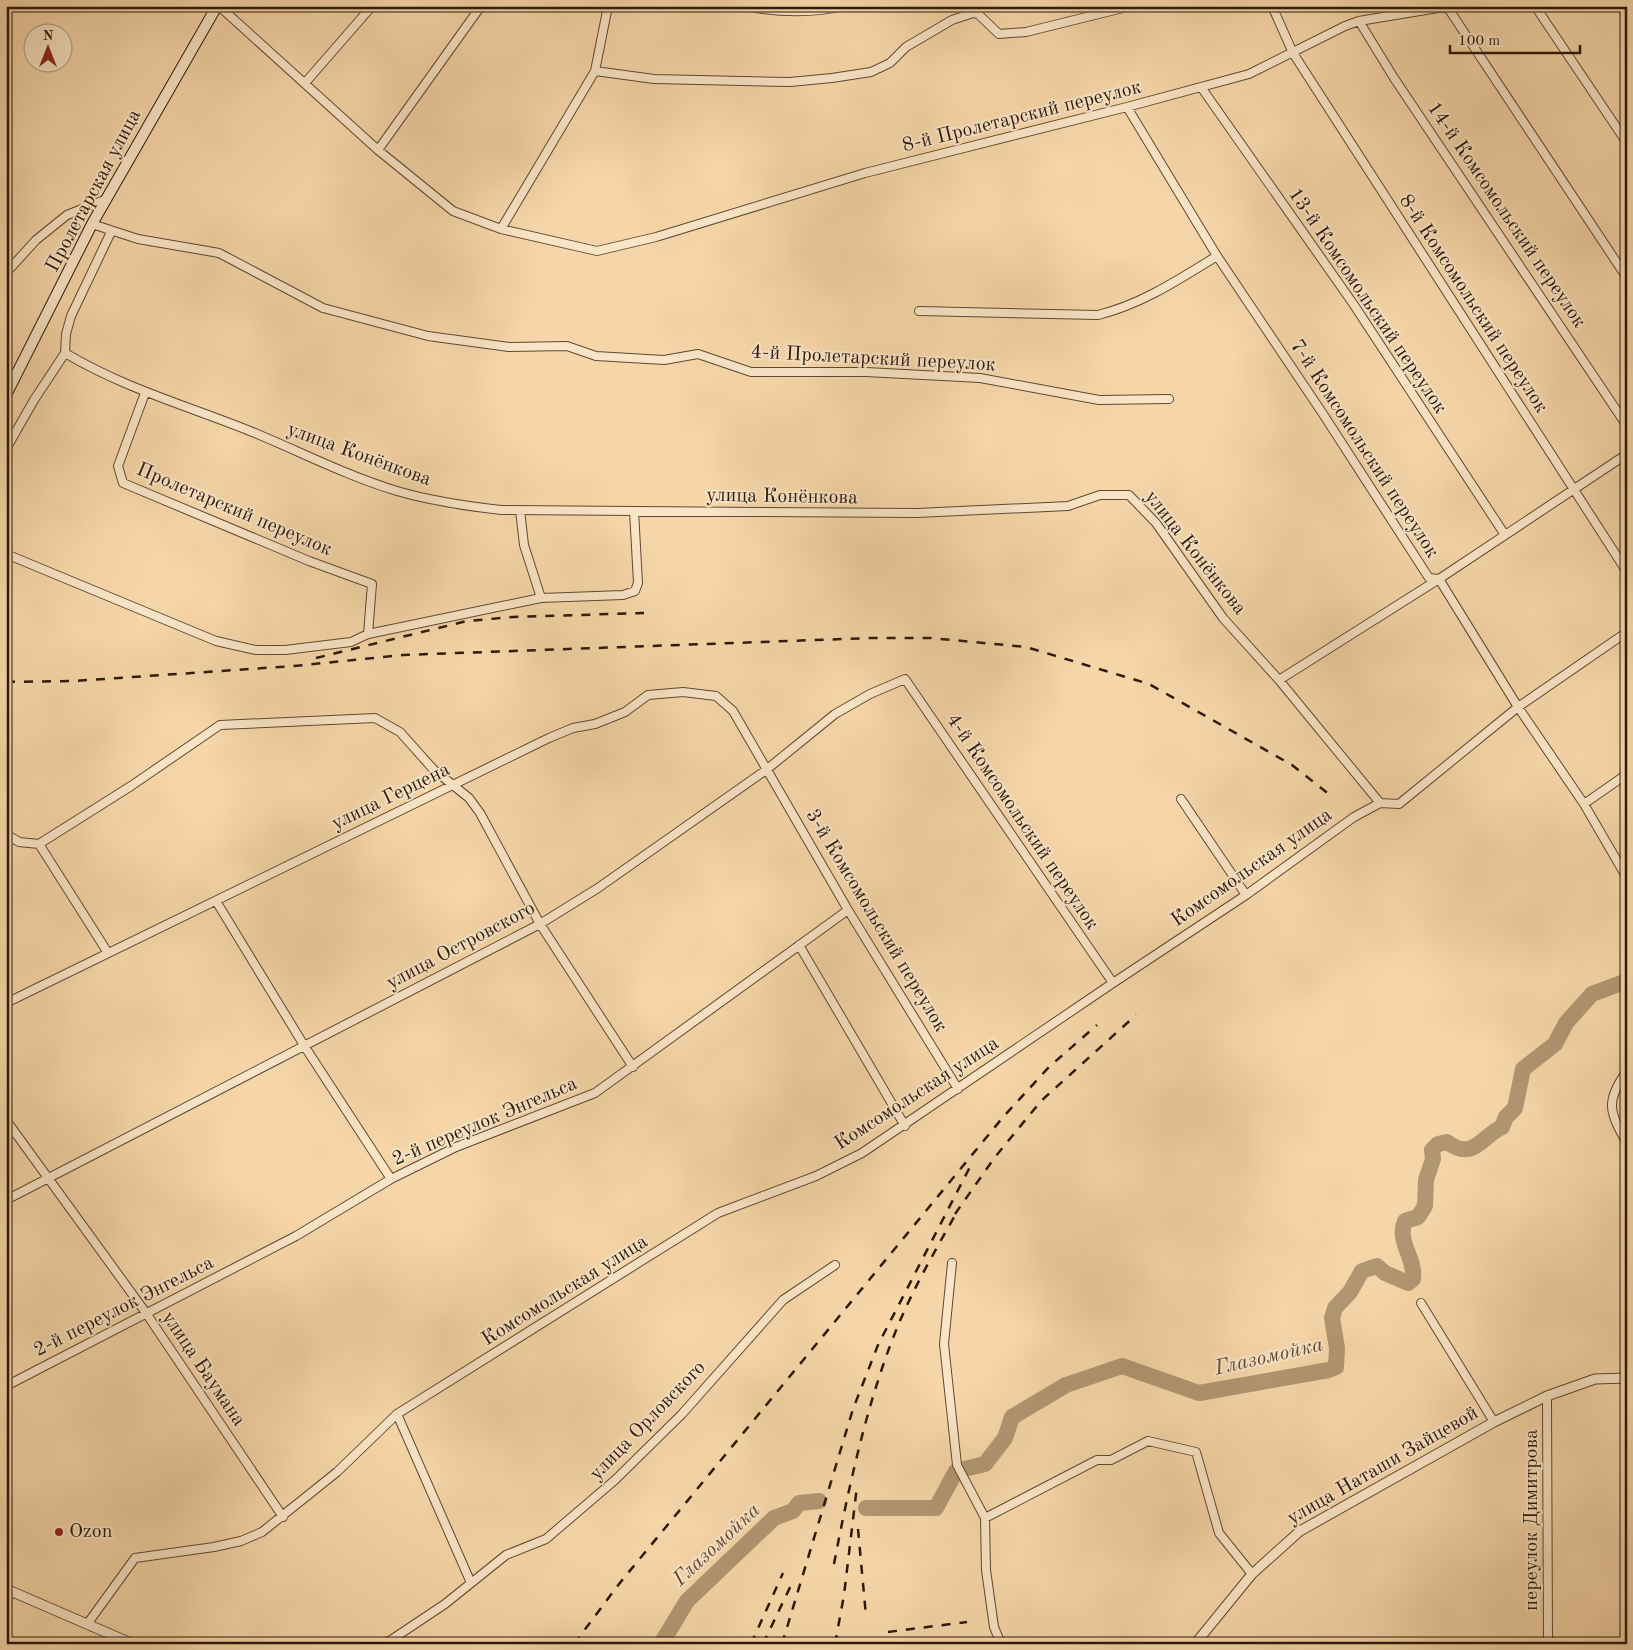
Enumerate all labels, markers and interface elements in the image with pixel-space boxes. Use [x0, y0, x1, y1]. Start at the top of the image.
north arrow [22, 22, 72, 72]
scale bar [1450, 22, 1580, 54]
text: N [43, 29, 54, 43]
text: 100 m [1458, 34, 1500, 49]
street label: 8-й Пролетарский переулок [900, 78, 1144, 156]
street label: 14-й Комсомольский переулок [1423, 98, 1589, 332]
street label: Пролетарская улица [43, 106, 145, 276]
street label: 13-й Комсомольский переулок [1284, 184, 1450, 418]
street label: 8-й Комсомольский переулок [1395, 191, 1551, 417]
street label: 7-й Комсомольский переулок [1286, 336, 1442, 562]
street label: 4-й Пролетарский переулок [750, 343, 996, 375]
street label: улица Конёнкова [284, 420, 434, 490]
street label: Пролетарский переулок [133, 460, 335, 560]
street label: улица Конёнкова [706, 486, 858, 508]
street label: улица Конёнкова [1140, 487, 1250, 619]
street label: 4-й Комсомольский переулок [942, 710, 1102, 934]
street label: улица Герцена [329, 760, 453, 834]
street label: Комсомольская улица [1168, 805, 1336, 931]
street label: 3-й Комсомольский переулок [802, 806, 950, 1036]
street label: улица Островского [383, 898, 539, 994]
street label: Комсомольская улица [831, 1033, 1003, 1154]
street label: 2-й переулок Энгельса [390, 1074, 581, 1170]
street label: Комсомольская улица [479, 1232, 652, 1350]
street label: 2-й переулок Энгельса [31, 1253, 217, 1361]
street label: улица Баумана [157, 1308, 249, 1430]
water label: Глазомойка [1212, 1334, 1325, 1380]
street label: улица Орловского [586, 1358, 710, 1484]
street label: улица Наташи Зайцевой [1284, 1403, 1482, 1529]
street label: переулок Димитрова [1522, 1429, 1542, 1611]
water label: Глазомойка [669, 1500, 765, 1591]
place label: Ozon [69, 1522, 113, 1542]
marker: Ozon [53, 1526, 65, 1538]

